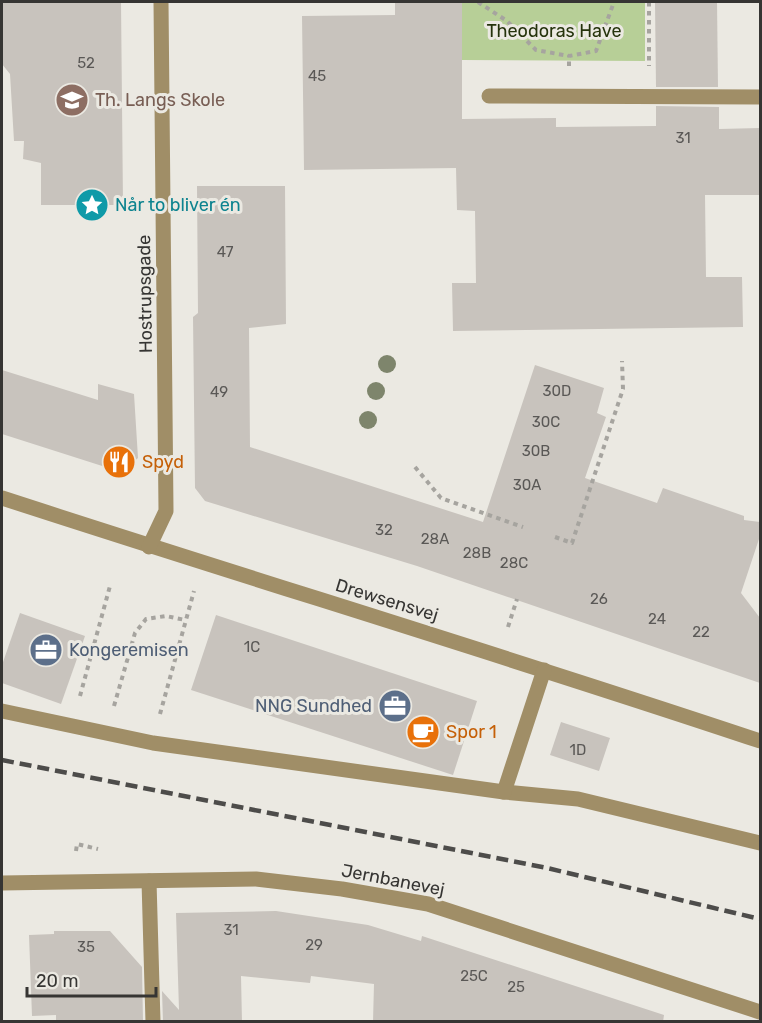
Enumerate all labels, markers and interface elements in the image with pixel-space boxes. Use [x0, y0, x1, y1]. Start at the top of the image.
park label: Theodoras Have [486, 20, 622, 42]
house number: 52 [77, 54, 95, 72]
house number: 45 [308, 67, 326, 85]
school or university icon: Th. Langs Skole [54, 82, 90, 118]
place label: Th. Langs Skole [95, 89, 225, 111]
house number: 31 [675, 129, 691, 147]
place icon: Når to bliver én [74, 187, 110, 223]
place label: Når to bliver én [115, 194, 241, 216]
street label: Hostrupsgade [133, 235, 157, 353]
house number: 47 [217, 243, 234, 261]
house number: 30D [543, 382, 571, 400]
house number: 49 [210, 383, 228, 401]
house number: 30C [532, 413, 560, 431]
house number: 30B [522, 442, 550, 460]
restaurant icon: Spyd [101, 444, 137, 480]
place label: Spyd [142, 451, 184, 473]
house number: 30A [513, 476, 541, 494]
house number: 32 [375, 521, 393, 539]
house number: 28A [421, 530, 449, 548]
house number: 28B [463, 544, 491, 562]
house number: 28C [500, 554, 528, 572]
street label: Drewsensvej [333, 574, 441, 626]
house number: 26 [590, 590, 608, 608]
house number: 24 [648, 610, 666, 628]
house number: 22 [692, 623, 710, 641]
office icon: Kongeremisen [28, 632, 64, 668]
house number: 1C [244, 638, 260, 656]
place label: Kongeremisen [69, 639, 189, 661]
office icon: NNG Sundhed [377, 688, 413, 724]
place label: NNG Sundhed [255, 695, 372, 717]
cafe icon: Spor 1 [405, 714, 441, 750]
place label: Spor 1 [446, 721, 497, 743]
house number: 1D [570, 741, 586, 759]
street label: Jernbanevej [339, 859, 447, 901]
house number: 31 [223, 921, 239, 939]
house number: 29 [305, 936, 323, 954]
house number: 35 [77, 938, 95, 956]
scale bar [27, 960, 156, 998]
house number: 25C [460, 967, 488, 985]
text: 20 m [36, 970, 78, 992]
house number: 25 [507, 978, 525, 996]

